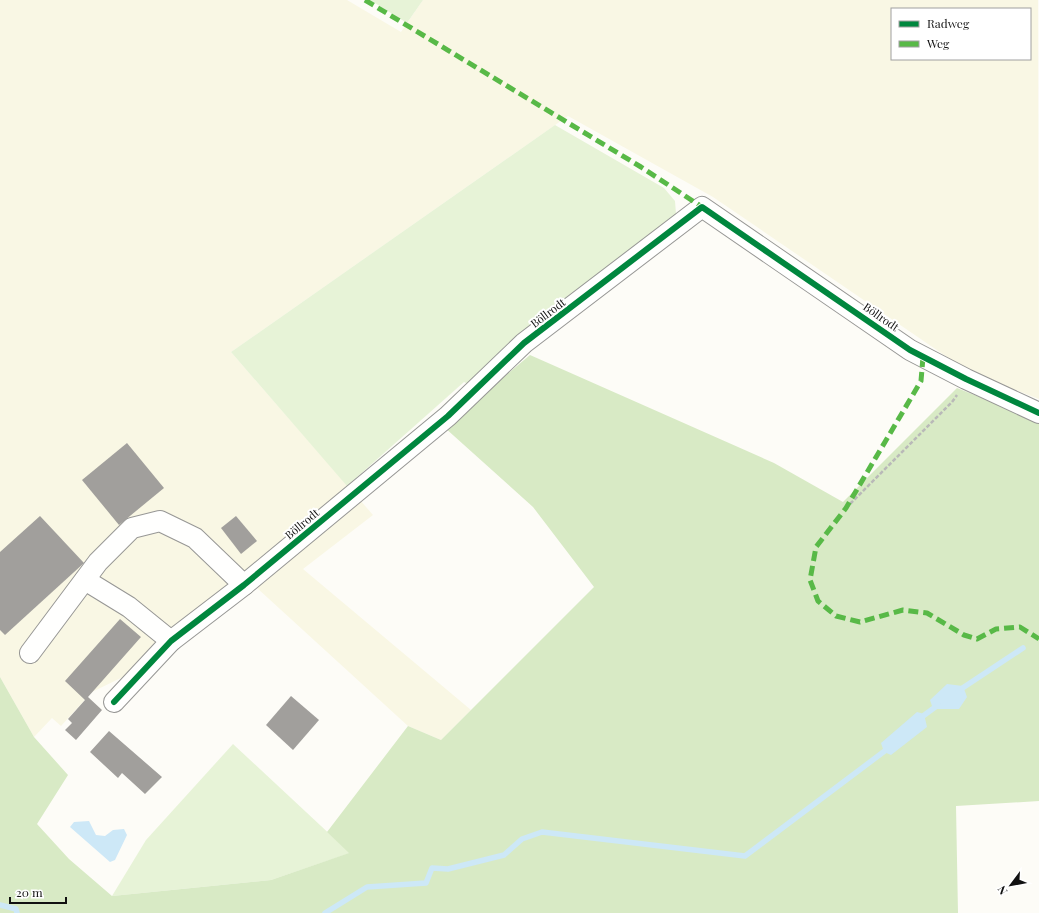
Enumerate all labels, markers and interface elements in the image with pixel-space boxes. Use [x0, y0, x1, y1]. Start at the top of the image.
legend [891, 8, 1031, 60]
text: Radweg [927, 15, 970, 31]
text: Weg [926, 35, 950, 51]
street label: Böllrodt [527, 294, 568, 331]
street label: Böllrodt [861, 299, 902, 334]
street label: Böllrodt [282, 505, 322, 542]
north arrow [991, 865, 1031, 905]
scale bar [10, 879, 66, 905]
text: N [994, 883, 1011, 898]
text: 20 m [16, 884, 43, 900]

